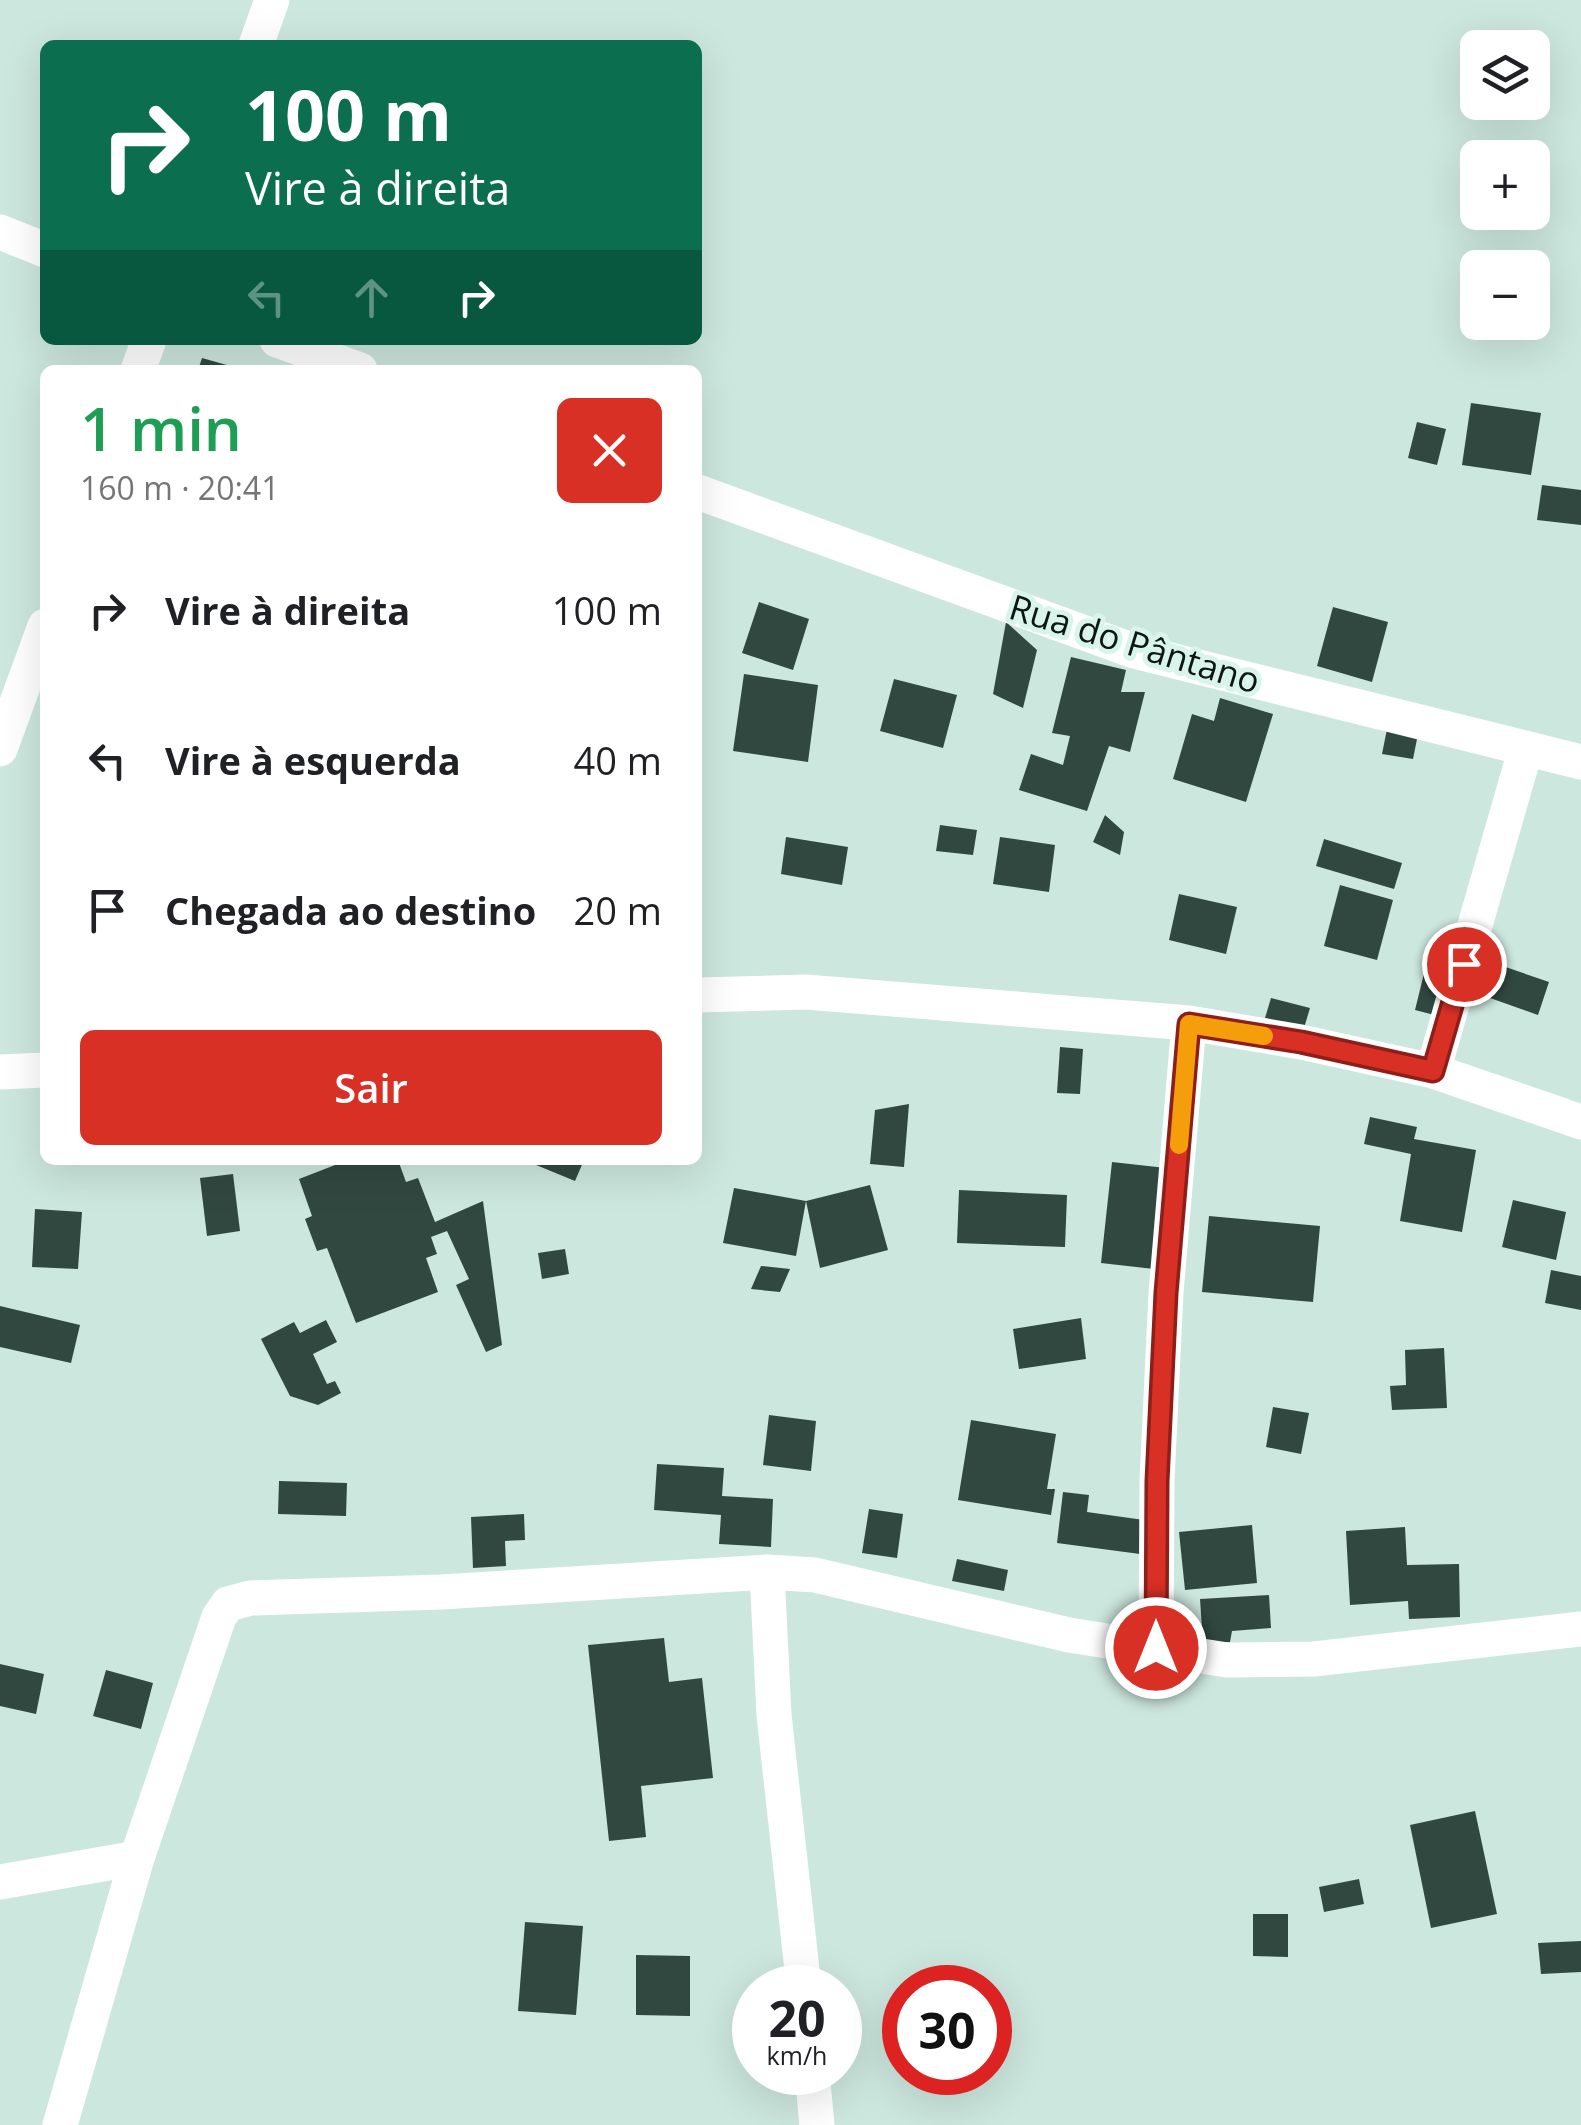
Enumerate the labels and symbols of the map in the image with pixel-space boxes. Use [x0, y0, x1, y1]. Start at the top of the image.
street label: Rua do Pântano [1004, 583, 1266, 703]
pin [1422, 922, 1507, 1007]
position arrow [1104, 1596, 1208, 1700]
speed limit sign: 30 [882, 1965, 1012, 2095]

